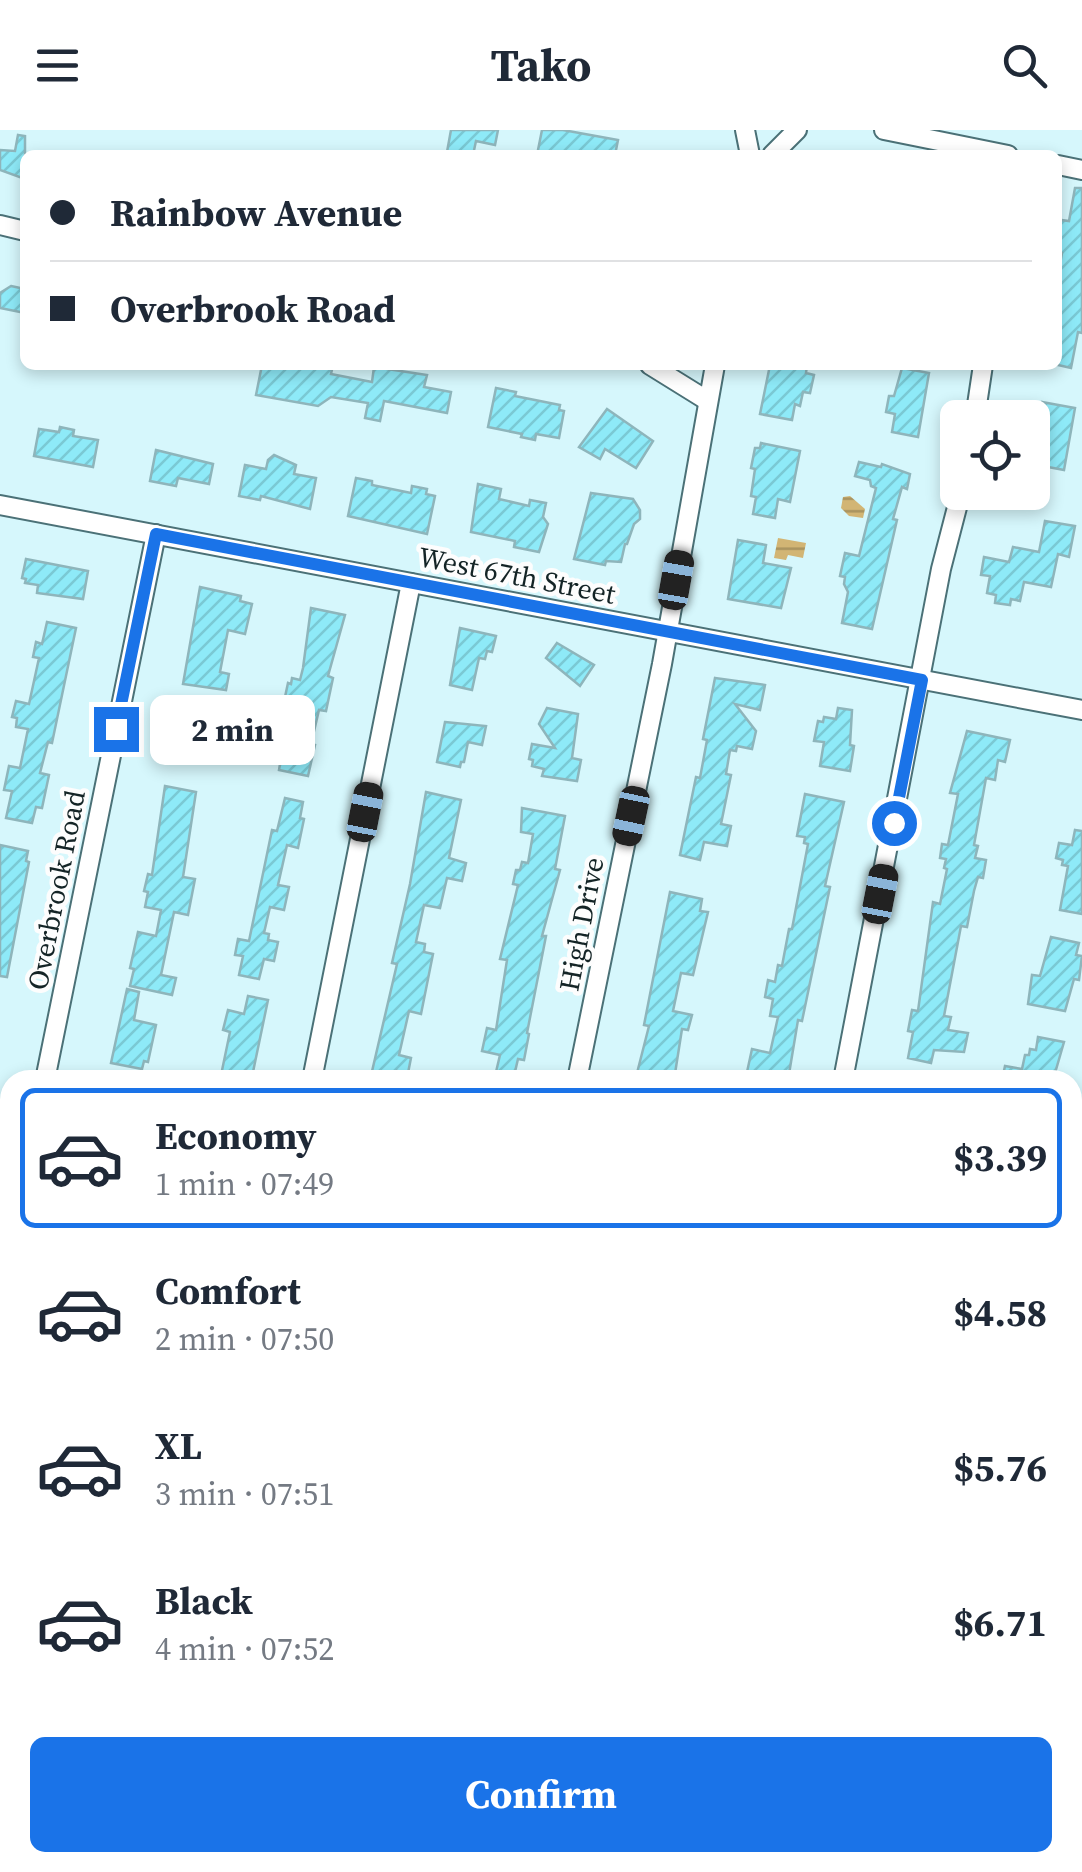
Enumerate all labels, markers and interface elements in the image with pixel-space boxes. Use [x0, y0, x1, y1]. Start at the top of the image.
text: Tako [490, 34, 592, 96]
icon: menu [30, 38, 85, 93]
icon: search [997, 38, 1052, 93]
text: Rainbow Avenue [110, 187, 402, 239]
text: Overbrook Road [110, 283, 396, 335]
map controls [940, 400, 1050, 510]
button: locate [940, 400, 1050, 510]
street label: West 67th Street [415, 537, 620, 613]
car [656, 548, 696, 612]
callout: 2 min [151, 694, 316, 764]
route end [94, 707, 139, 752]
text: 2 min [191, 708, 274, 752]
car [345, 780, 385, 844]
car [610, 784, 652, 848]
street label: Overbrook Road [18, 787, 94, 993]
route start [872, 801, 917, 846]
street label: High Drive [549, 854, 613, 994]
car [860, 862, 900, 926]
text: Economy [155, 1110, 317, 1162]
icon: car [35, 1113, 125, 1203]
text: $3.39 [953, 1132, 1047, 1184]
text: 1 min · 07:49 [155, 1162, 334, 1206]
text: Comfort [155, 1265, 301, 1317]
icon: car [35, 1268, 125, 1358]
text: $4.58 [953, 1287, 1047, 1339]
text: 2 min · 07:50 [155, 1317, 334, 1361]
text: XL [155, 1420, 202, 1472]
icon: car [35, 1423, 125, 1513]
text: $5.76 [953, 1442, 1047, 1494]
text: 3 min · 07:51 [155, 1472, 334, 1516]
text: Black [155, 1575, 253, 1627]
icon: car [35, 1578, 125, 1668]
text: $6.71 [953, 1597, 1047, 1649]
text: 4 min · 07:52 [155, 1627, 334, 1671]
button: Confirm [30, 1737, 1052, 1852]

